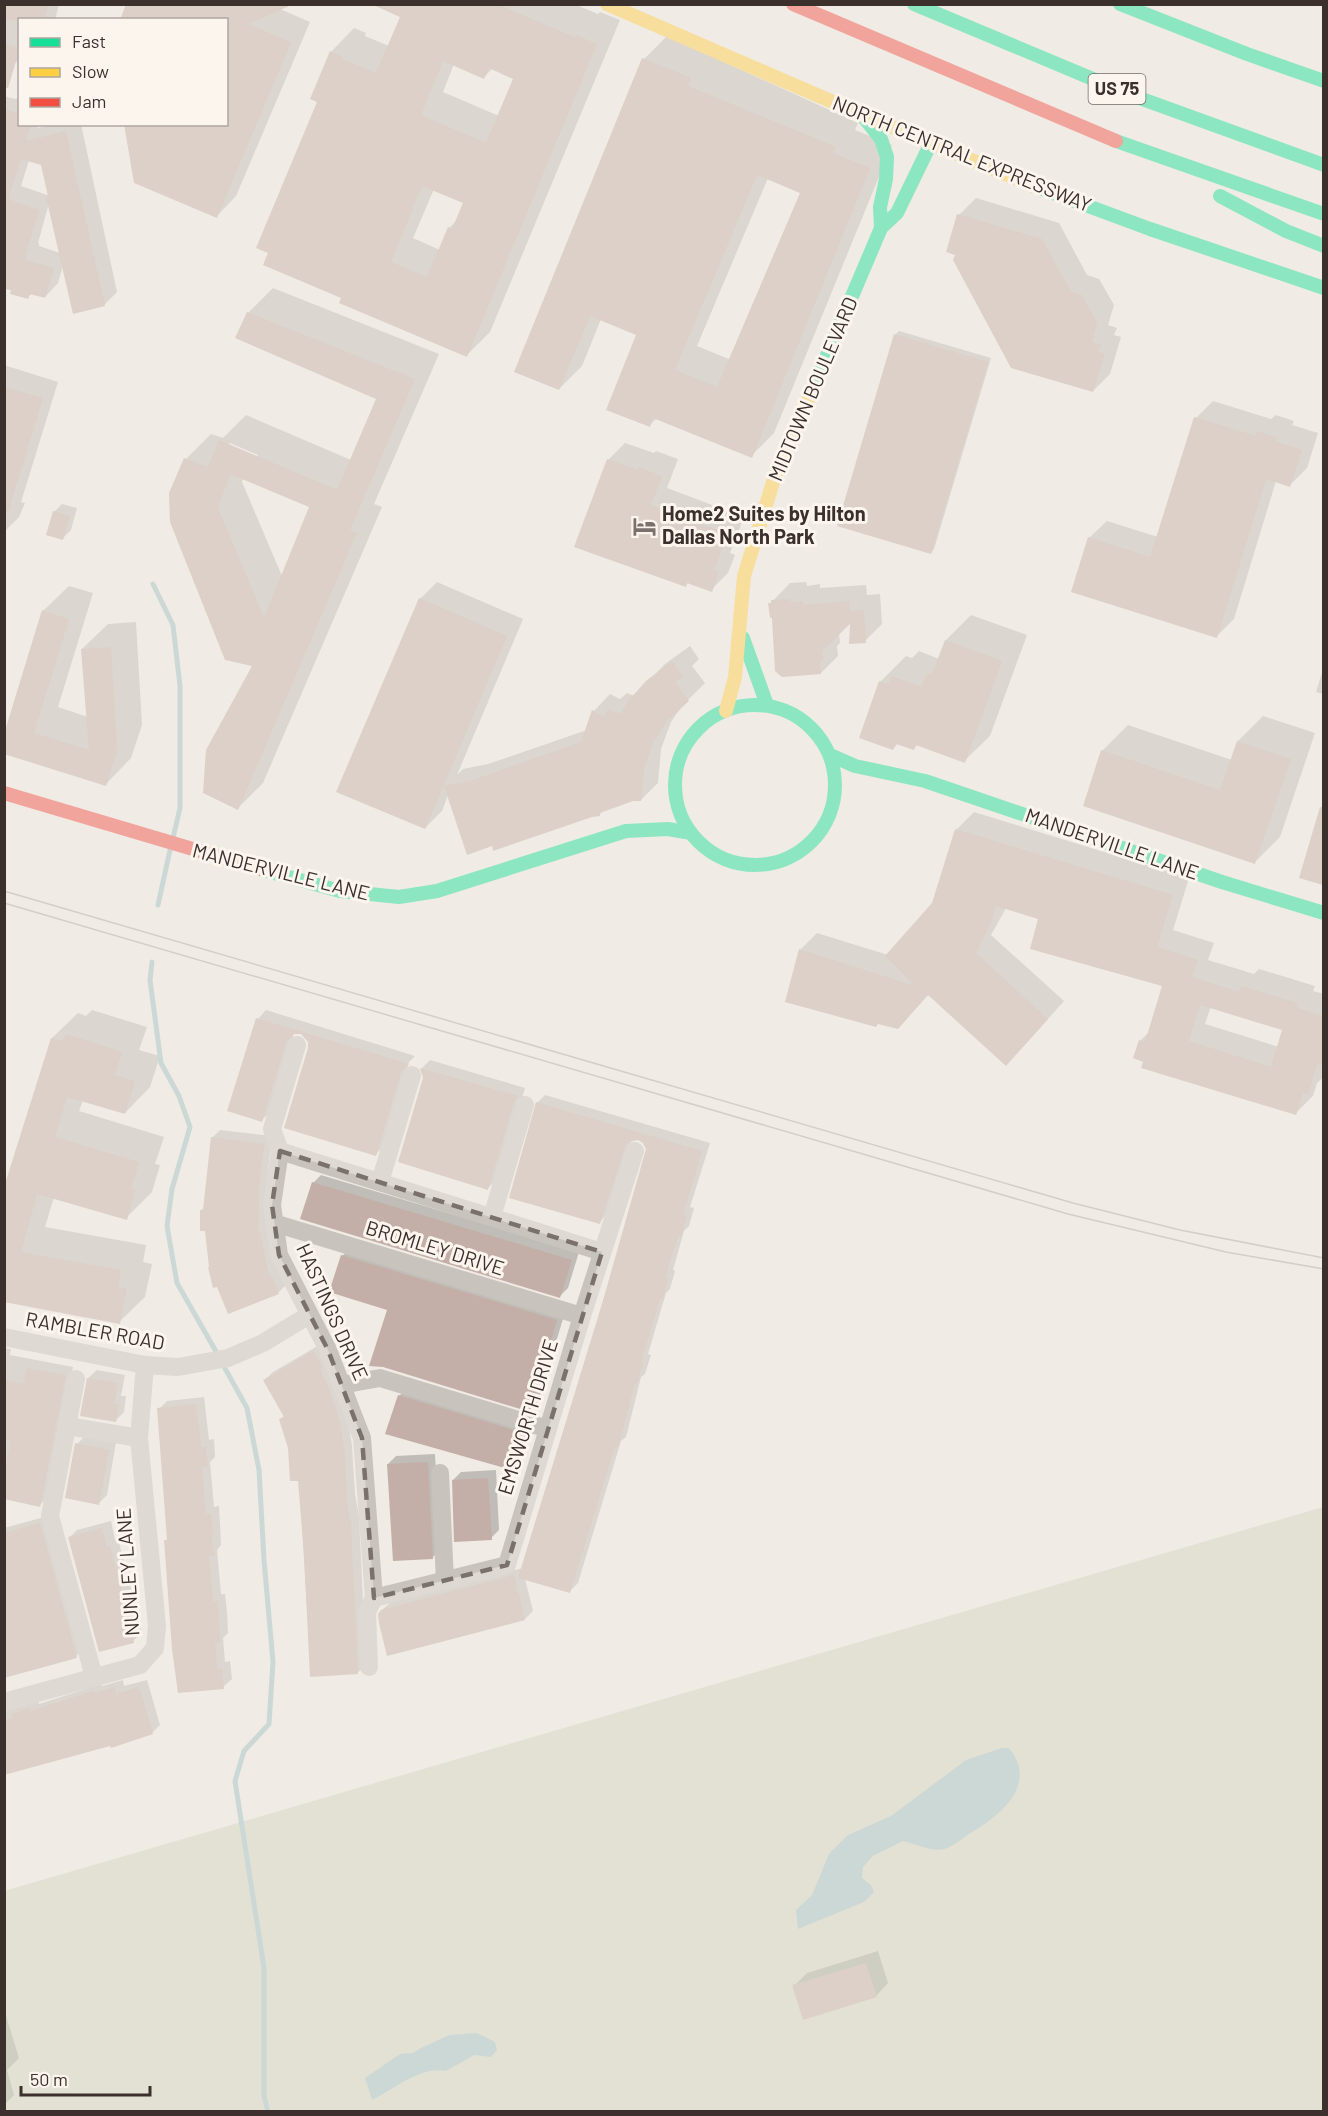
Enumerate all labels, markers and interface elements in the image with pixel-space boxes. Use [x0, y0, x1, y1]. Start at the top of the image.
legend [18, 18, 228, 126]
text: Fast [72, 30, 106, 52]
text: Slow [72, 60, 109, 82]
road number: US 75 [1088, 74, 1146, 104]
text: Jam [72, 90, 106, 112]
street label: NORTH CENTRAL EXPRESSWAY [829, 90, 1095, 216]
street label: MIDTOWN BOULEVARD [762, 293, 862, 484]
place label: Home2 Suites by Hilton Dallas North Park [662, 501, 866, 548]
hotel icon: Home2 Suites by Hilton Dallas North Park [631, 513, 657, 539]
street label: MANDERVILLE LANE [1023, 802, 1202, 884]
street label: MANDERVILLE LANE [190, 837, 372, 905]
street label: BROMLEY DRIVE [363, 1215, 508, 1280]
street label: HASTINGS DRIVE [292, 1239, 374, 1384]
street label: RAMBLER ROAD [24, 1306, 167, 1354]
street label: EMSWORTH DRIVE [492, 1336, 562, 1497]
street label: NUNLEY LANE [111, 1507, 143, 1637]
scale bar [21, 2059, 150, 2097]
text: 50 m [30, 2068, 68, 2090]

